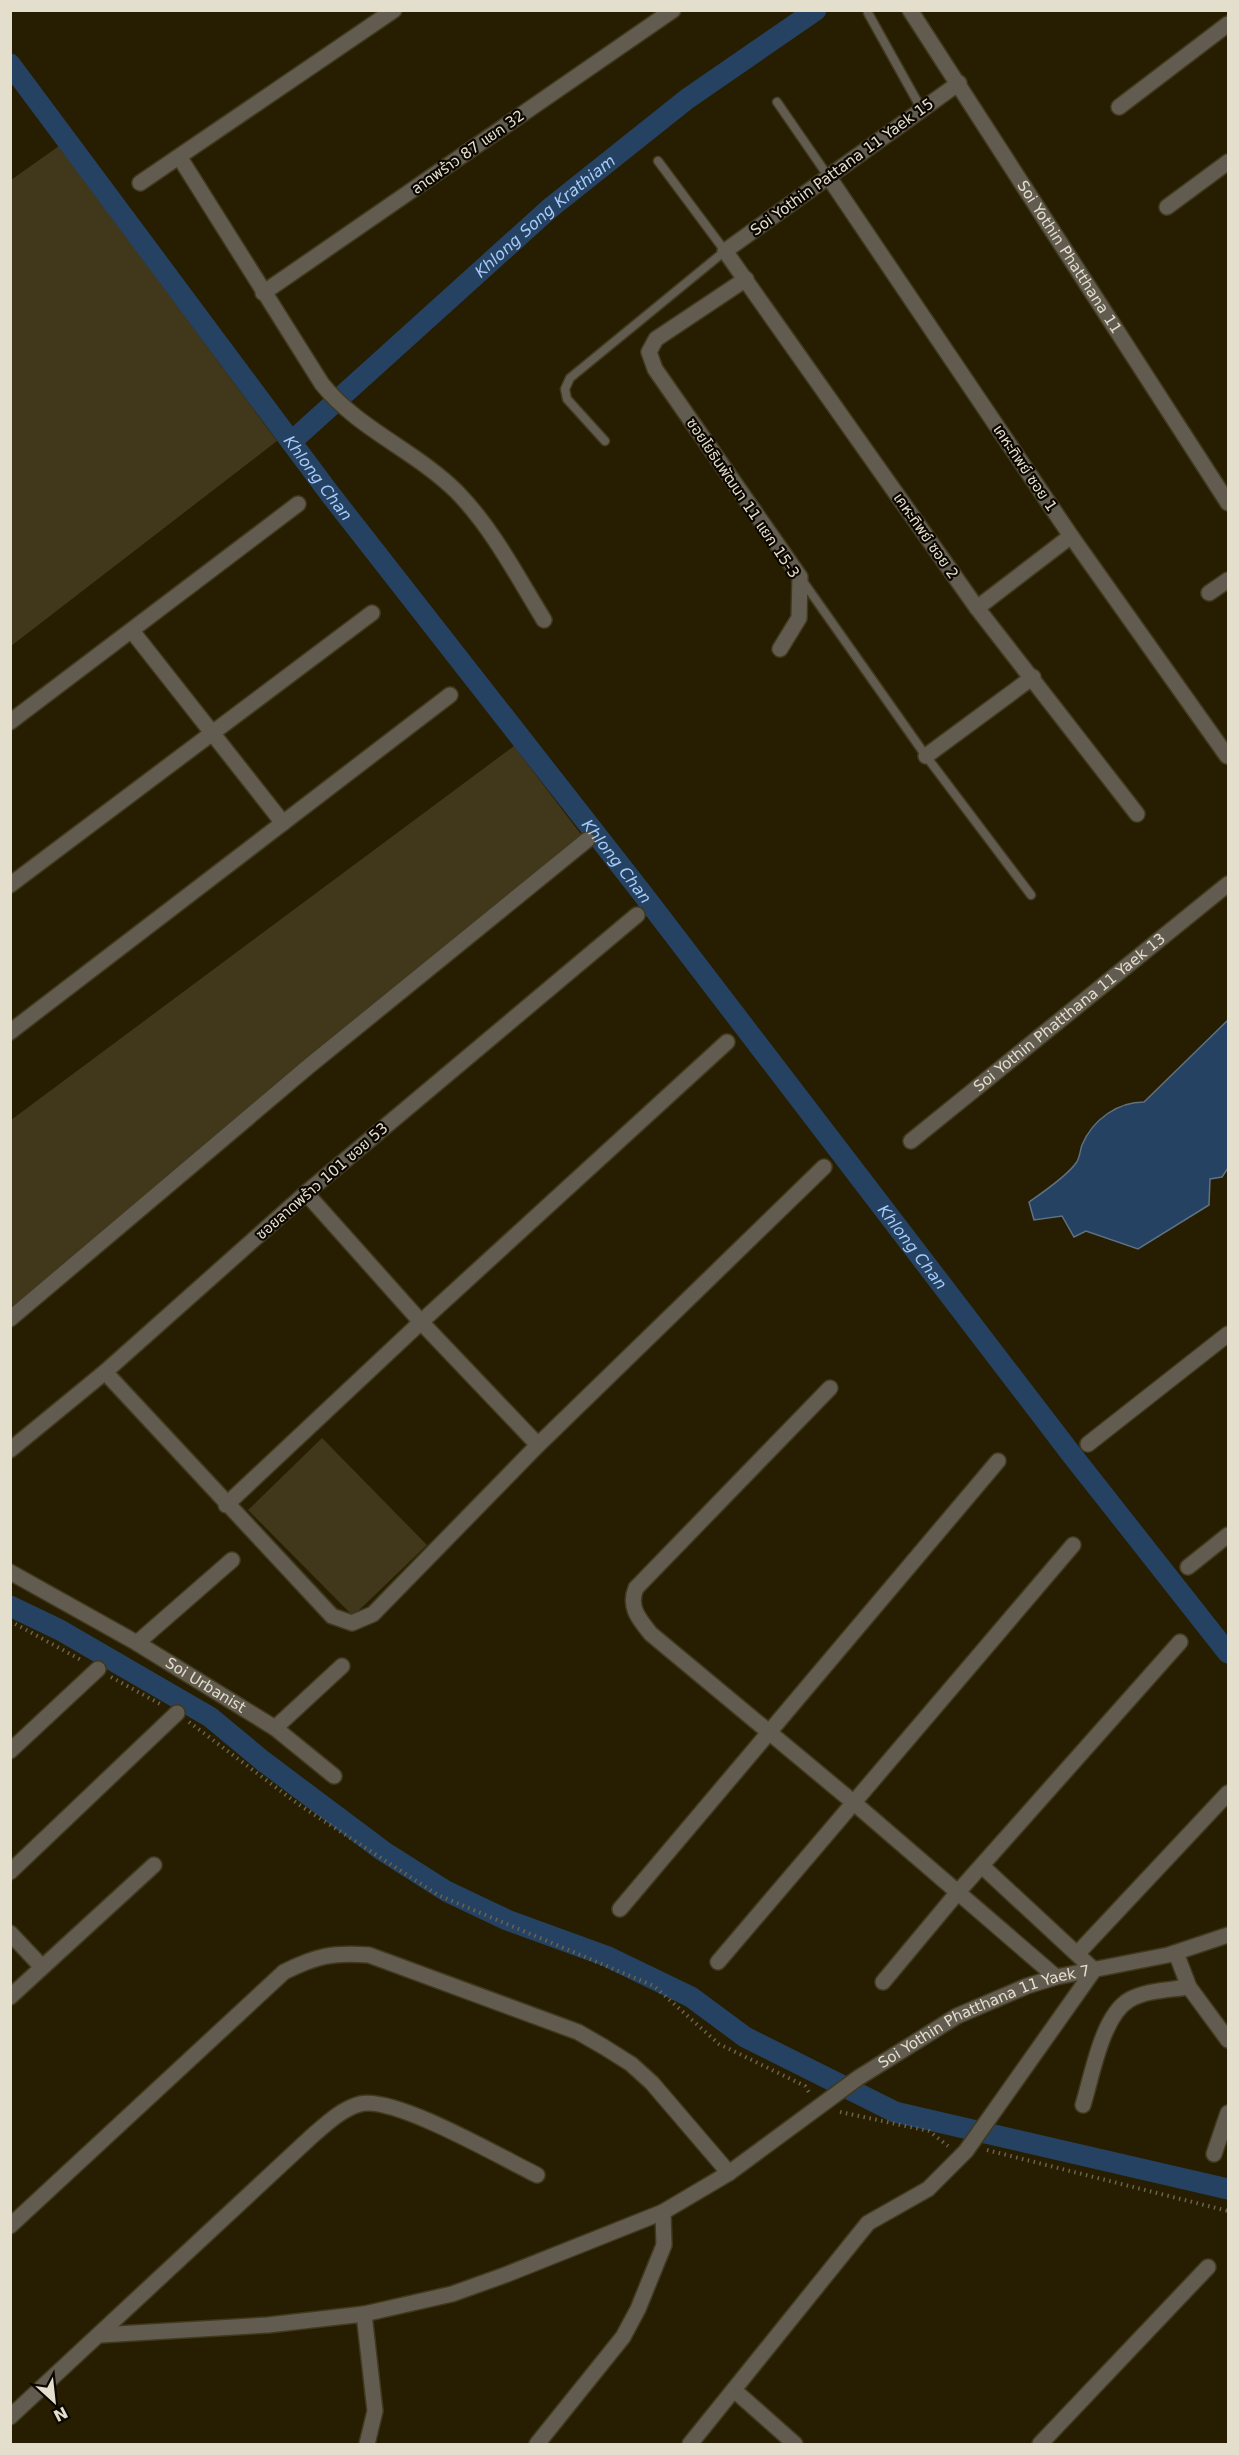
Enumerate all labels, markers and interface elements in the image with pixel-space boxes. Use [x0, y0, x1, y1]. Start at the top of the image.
street label: Soi Yothin Pattana 11 Yaek 15 [747, 95, 937, 239]
street label: ลาดพร้าว 87 แยก 32 [408, 106, 528, 198]
water label: Khlong Song Krathiam [471, 151, 619, 281]
street label: Soi Yothin Phatthana 11 [1013, 177, 1125, 337]
street label: ซอยโยธินพัฒนา 11 แยก 15-3 [683, 415, 803, 581]
street label: เคหะทิพย์ ซอย 1 [989, 421, 1061, 515]
water label: Khlong Chan [280, 432, 356, 524]
street label: เคหะทิพย์ ซอย 2 [890, 490, 962, 582]
water label: Khlong Chan [578, 815, 656, 907]
street label: Soi Yothin Phatthana 11 Yaek 13 [970, 929, 1169, 1096]
street label: ซอยลาดพร้าว 101 ซอย 53 [252, 1119, 392, 1243]
water label: Khlong Chan [874, 1201, 951, 1293]
street label: Soi Urbanist [162, 1654, 249, 1717]
street label: Soi Yothin Phatthana 11 Yaek 7 [875, 1962, 1091, 2072]
north arrow [24, 2371, 84, 2431]
text: N [50, 2402, 71, 2425]

